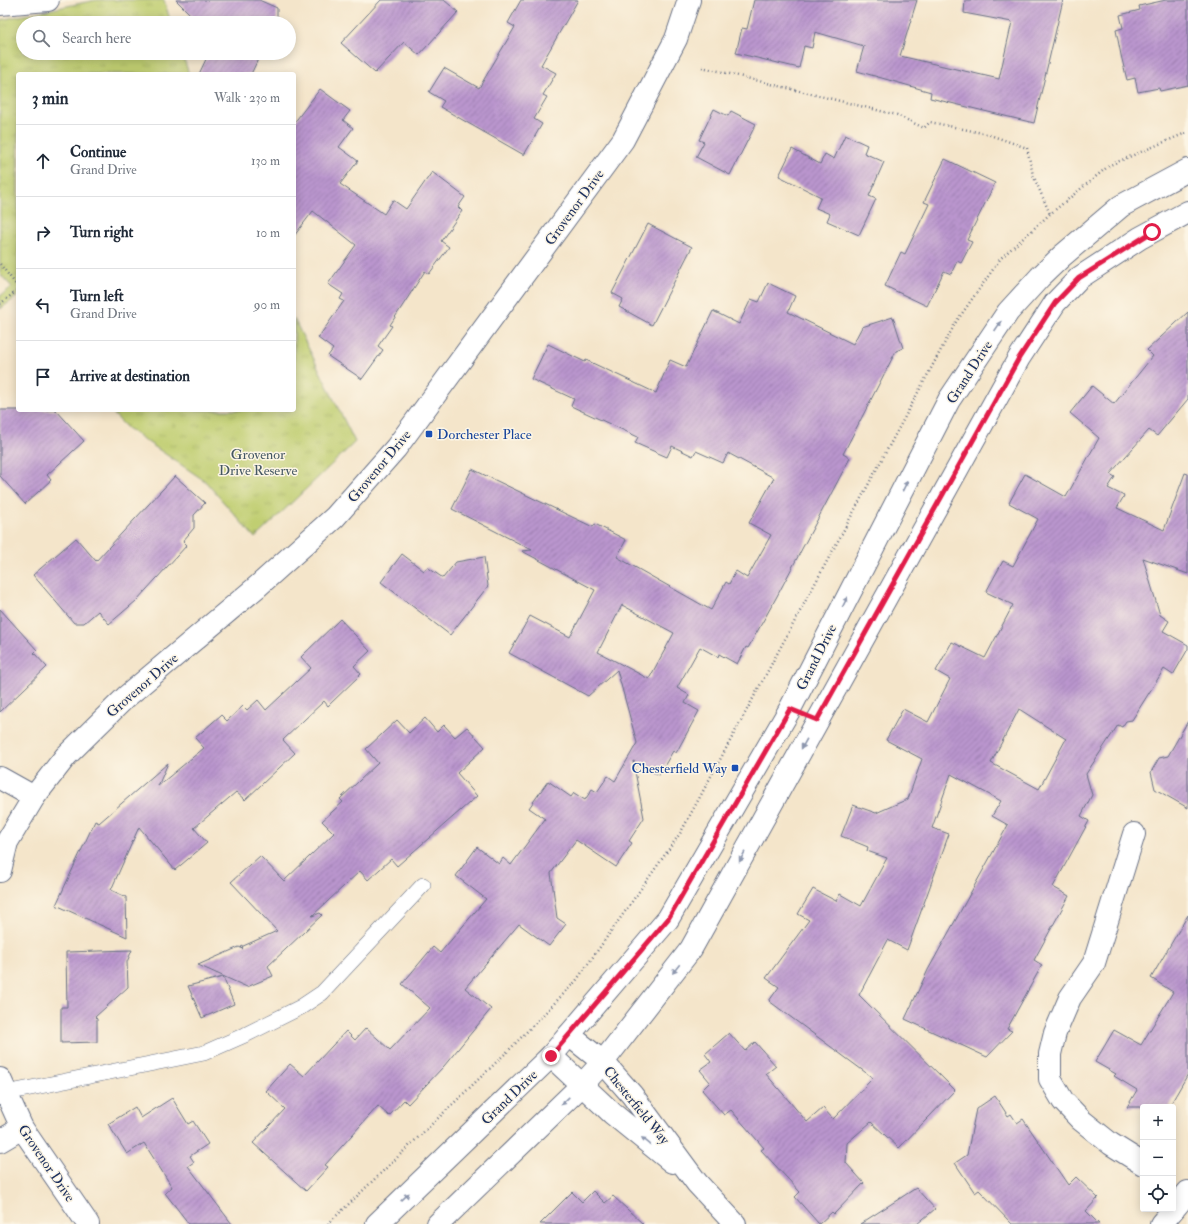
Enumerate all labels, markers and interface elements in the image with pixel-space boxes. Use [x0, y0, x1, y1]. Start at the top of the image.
search box [16, 16, 296, 60]
icon: search [30, 27, 52, 49]
text: Search here [62, 29, 131, 48]
text: 3 min [32, 88, 69, 109]
text: Walk · 230 m [214, 90, 280, 106]
text: Continue [70, 143, 126, 162]
icon: ahead [32, 150, 54, 172]
text: 130 m [251, 153, 280, 169]
text: Grand Drive [70, 162, 137, 178]
street label: Grovenor Drive [541, 166, 608, 248]
icon: right [32, 222, 54, 244]
text: Turn right [70, 223, 133, 242]
route start [1143, 223, 1161, 241]
text: 10 m [256, 225, 280, 241]
text: Turn left [70, 287, 124, 306]
icon: left [32, 294, 54, 316]
text: 90 m [254, 297, 280, 313]
text: Grand Drive [70, 306, 137, 322]
one-way arrow [995, 320, 1002, 332]
street label: Grand Drive [943, 337, 996, 407]
icon: arrive [32, 366, 54, 388]
text: Arrive at destination [70, 367, 190, 386]
street label: Grovenor Drive [344, 426, 415, 506]
place label: Dorchester Place [437, 426, 532, 443]
marker: Dorchester Place [424, 429, 434, 439]
park label: Grovenor Drive Reserve [219, 446, 297, 479]
one-way arrow [901, 481, 908, 492]
one-way arrow [842, 596, 848, 608]
street label: Grand Drive [793, 621, 840, 693]
street label: Grovenor Drive [103, 650, 182, 721]
one-way arrow [801, 738, 808, 749]
place label: Chesterfield Way [631, 760, 728, 778]
marker: Chesterfield Way [730, 763, 740, 773]
one-way arrow [738, 852, 745, 863]
one-way arrow [671, 964, 680, 975]
route end [542, 1047, 560, 1065]
street label: Chesterfield Way [599, 1063, 674, 1149]
street label: Grand Drive [478, 1066, 541, 1128]
one-way arrow [560, 1096, 570, 1106]
map controls [1140, 1104, 1176, 1212]
button: + [1140, 1104, 1176, 1140]
street label: Grovenor Drive [15, 1121, 79, 1205]
one-way arrow [640, 1136, 651, 1145]
button: − [1140, 1140, 1176, 1176]
button: locate [1140, 1176, 1176, 1212]
one-way arrow [401, 1193, 410, 1202]

